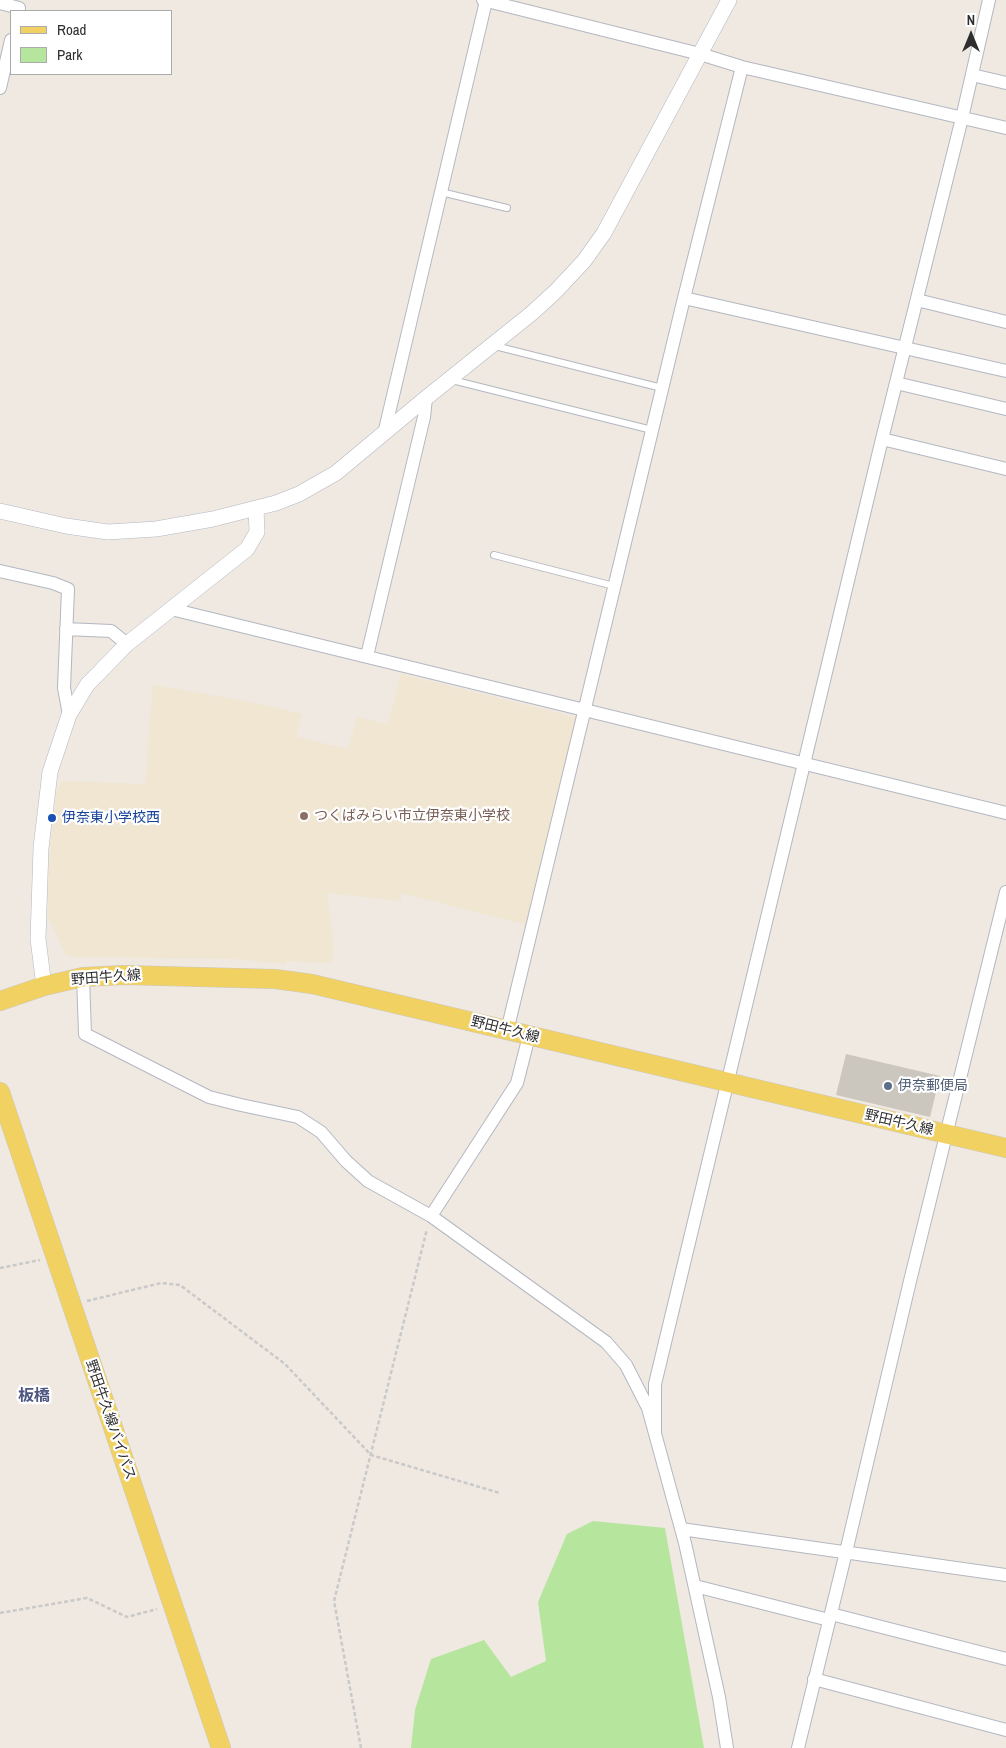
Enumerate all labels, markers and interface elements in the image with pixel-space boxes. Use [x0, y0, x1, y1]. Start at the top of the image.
legend [10, 10, 172, 75]
north arrow [946, 10, 996, 60]
text: N [967, 11, 975, 29]
text: Road [57, 19, 86, 40]
text: Park [57, 44, 82, 65]
place label: つくばみらい市立伊奈東小学校 [314, 808, 510, 824]
place label: 伊奈東小学校西 [62, 810, 160, 826]
marker: つくばみらい市立伊奈東小学校 [298, 810, 310, 822]
marker: 伊奈東小学校西 [46, 812, 58, 824]
street label: 野田牛久線 [70, 967, 142, 989]
street label: 野田牛久線 [469, 1013, 541, 1047]
place label: 伊奈郵便局 [898, 1078, 968, 1094]
marker: 伊奈郵便局 [882, 1080, 894, 1092]
street label: 野田牛久線 [863, 1107, 935, 1139]
street label: 野田牛久線バイパス [82, 1358, 138, 1482]
district label: 板橋 [18, 1387, 50, 1407]

